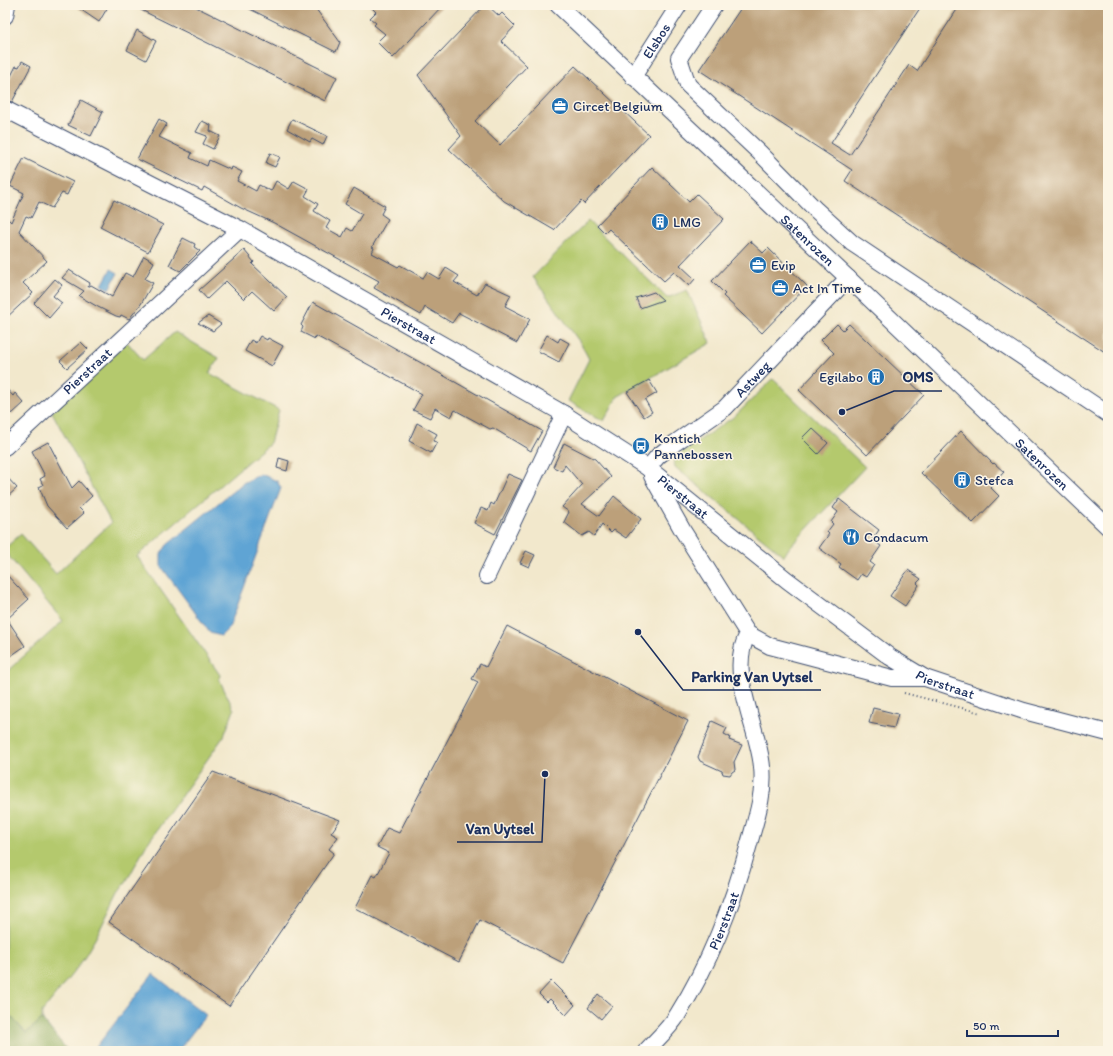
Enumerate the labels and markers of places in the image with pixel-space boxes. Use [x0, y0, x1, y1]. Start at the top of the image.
office icon: Circet Belgium [550, 96, 570, 116]
place label: Circet Belgium [573, 98, 663, 115]
building icon: LMG [650, 212, 670, 232]
place label: LMG [673, 214, 701, 231]
office icon: Evip [748, 255, 768, 275]
place label: Evip [771, 257, 796, 274]
office icon: Act In Time [770, 278, 790, 298]
place label: Act In Time [793, 280, 862, 297]
callout: OMS [894, 364, 942, 391]
building icon: Egilabo [866, 367, 886, 387]
place label: Egilabo [819, 369, 863, 386]
place label: Kontich Pannebossen [654, 430, 732, 463]
bus stop icon: Kontich Pannebossen [631, 436, 651, 456]
building icon: Stefca [952, 470, 972, 490]
place label: Stefca [975, 472, 1014, 489]
restaurant icon: Condacum [841, 527, 861, 547]
place label: Condacum [864, 529, 929, 546]
callout: Parking Van Uytsel [683, 663, 821, 690]
callout: Van Uytsel [457, 815, 542, 842]

